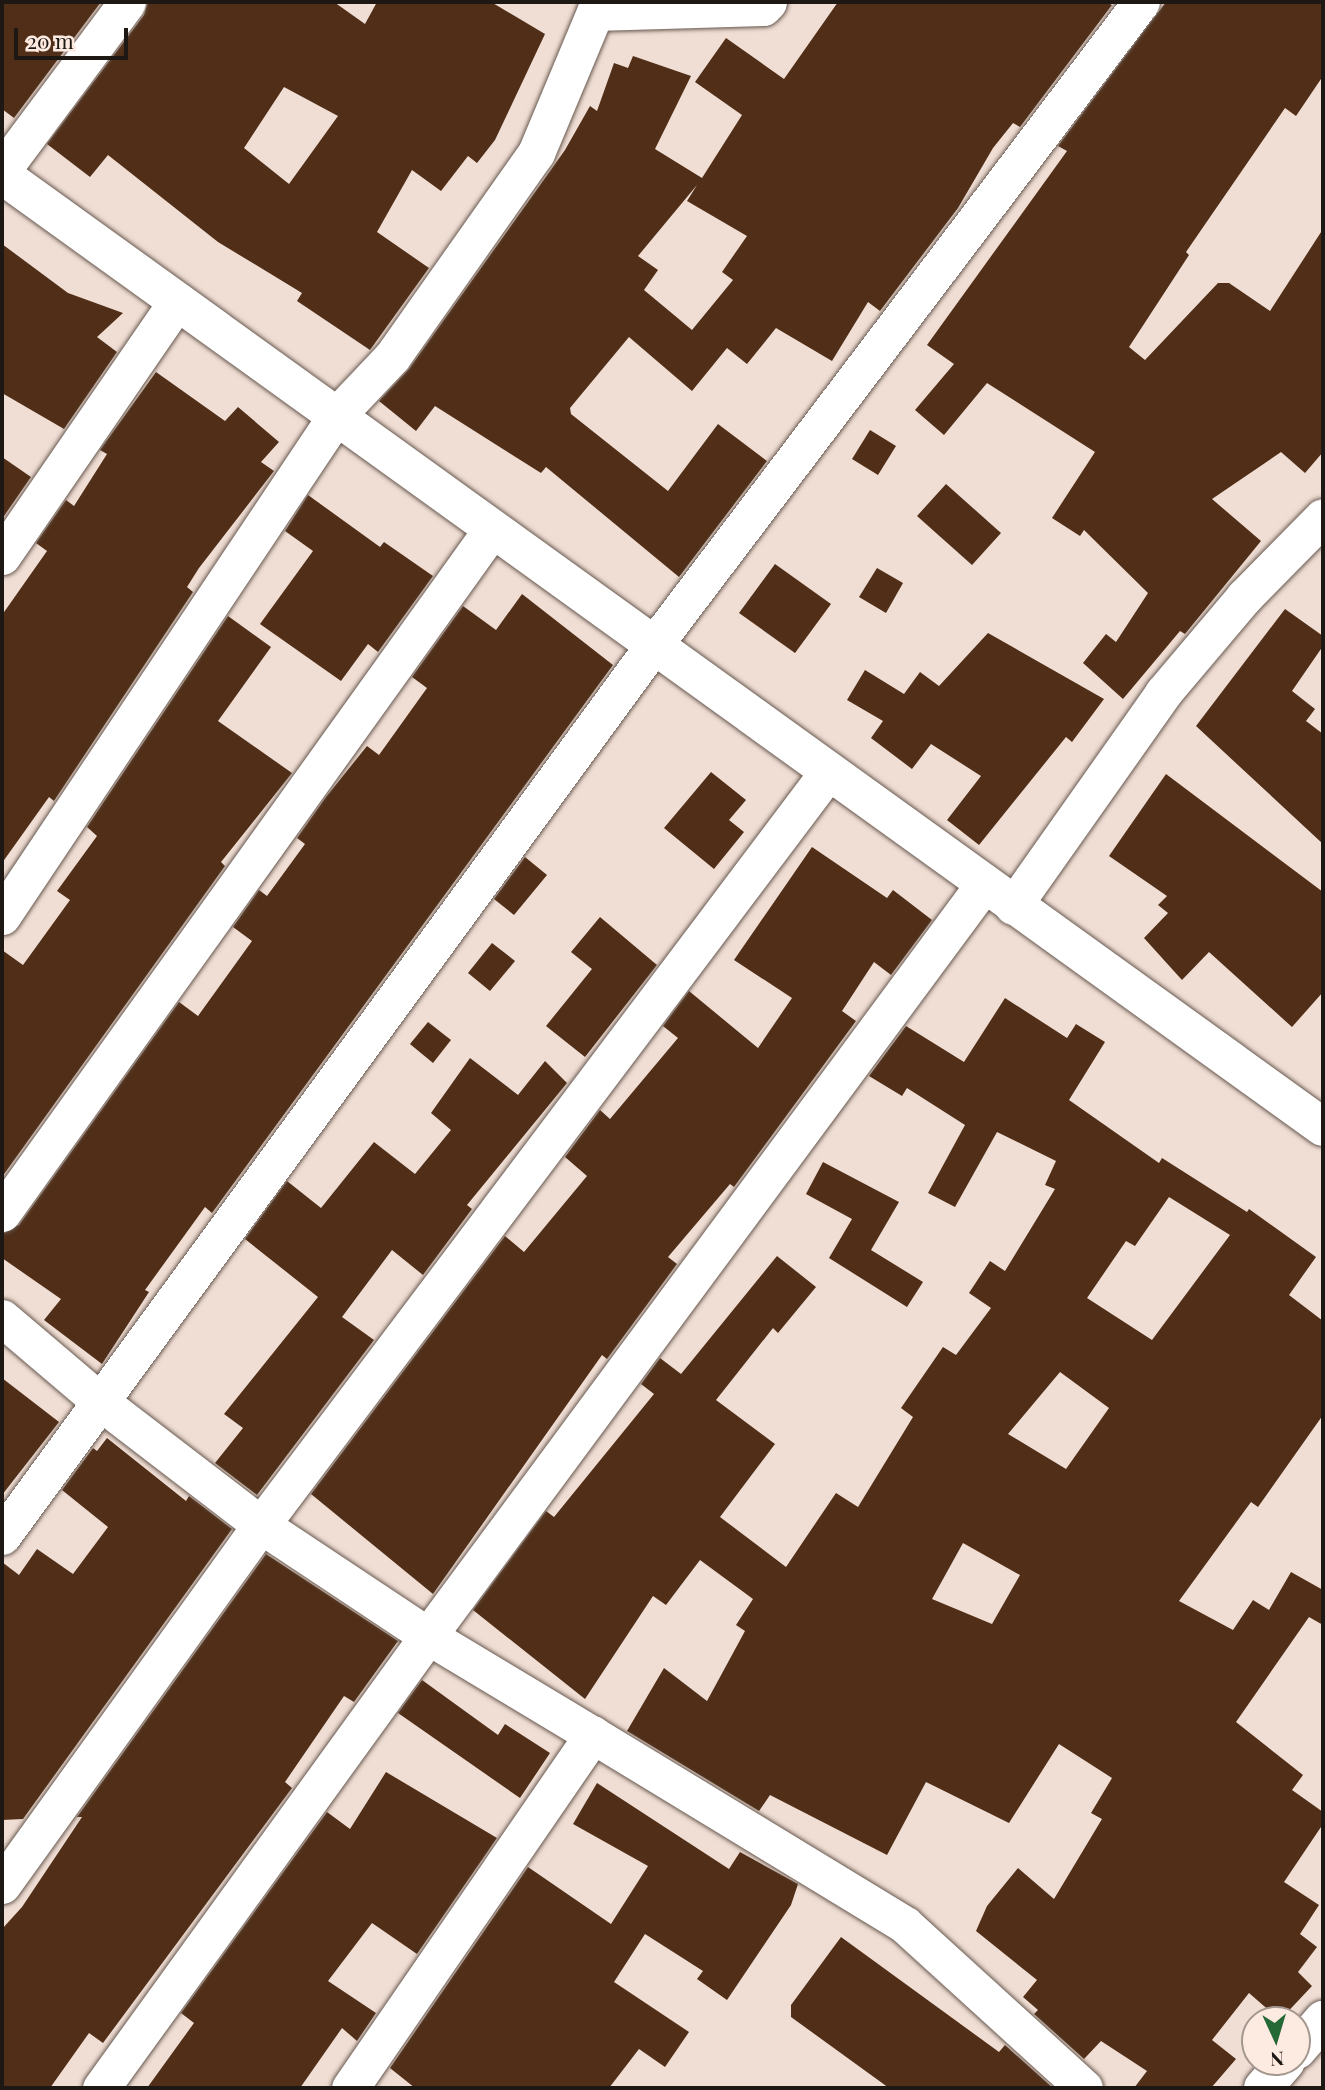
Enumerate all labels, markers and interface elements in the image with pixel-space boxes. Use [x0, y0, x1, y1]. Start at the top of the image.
scale bar [18, 14, 131, 58]
text: 20 m [27, 26, 74, 54]
north arrow [1241, 2006, 1311, 2076]
text: N [1270, 2047, 1285, 2073]

